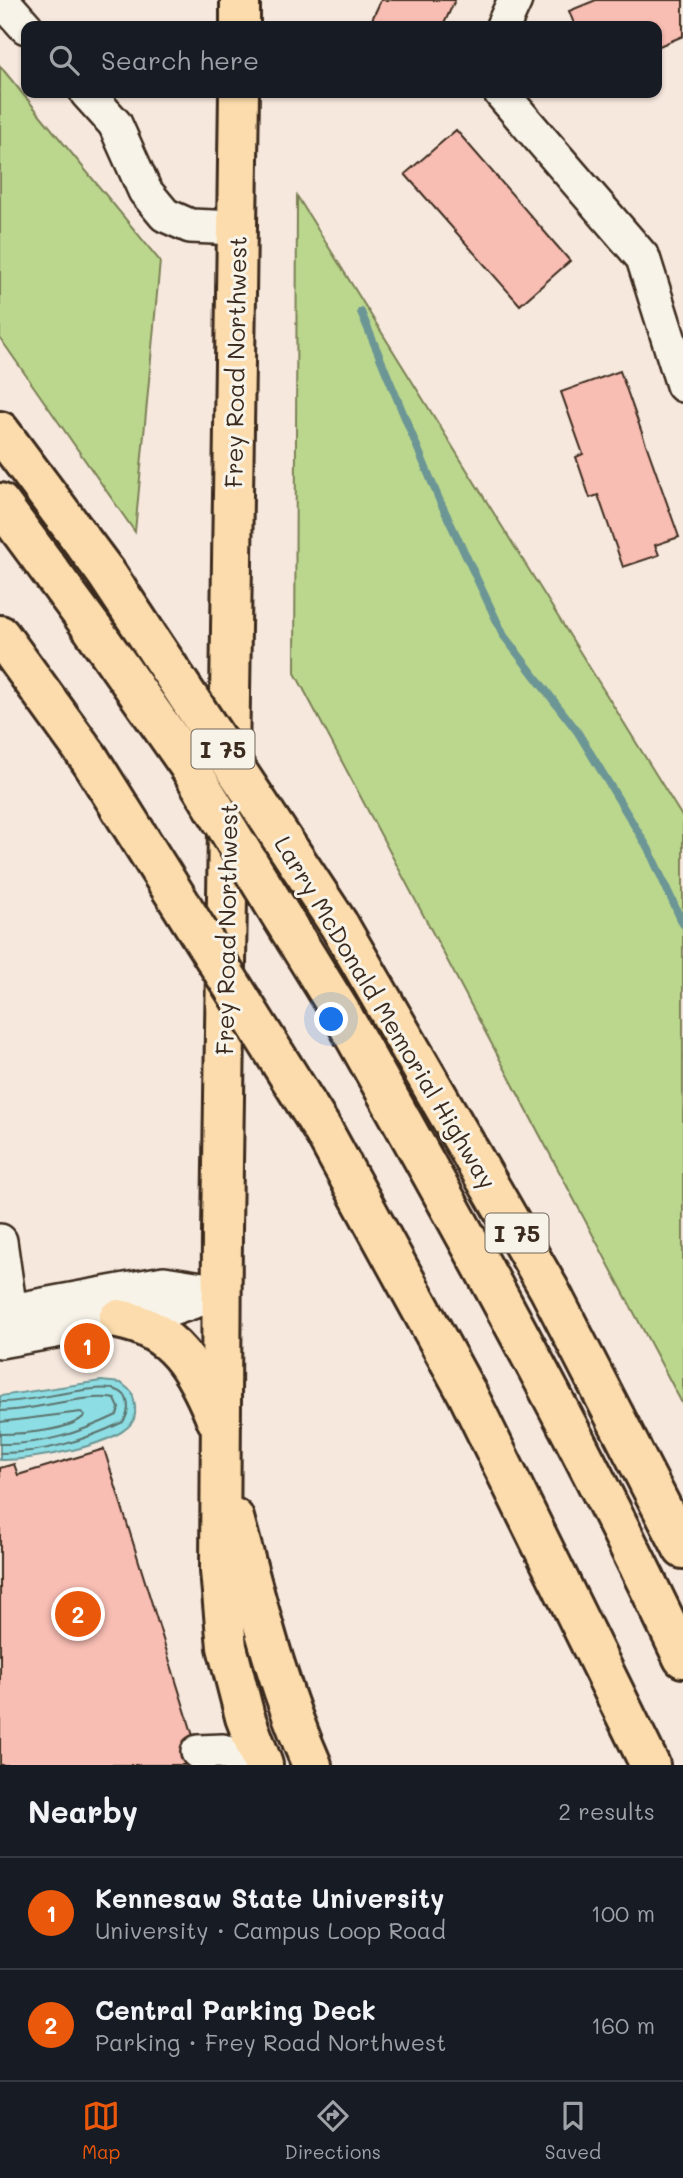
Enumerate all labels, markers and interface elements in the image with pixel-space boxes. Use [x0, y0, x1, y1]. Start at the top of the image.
search box [21, 21, 662, 98]
icon: search [45, 41, 83, 79]
text: Search here [101, 43, 259, 77]
street label: Frey Road Northwest [217, 236, 253, 488]
road number: I 75 [192, 730, 255, 768]
street label: Frey Road Northwest [208, 803, 244, 1055]
street label: Larry McDonald Memorial Highway [268, 830, 504, 1194]
your location [314, 1002, 348, 1036]
road number: I 75 [486, 1214, 548, 1252]
pin: 1 [64, 1320, 110, 1372]
pin: 2 [55, 1588, 101, 1640]
text: Nearby [28, 1791, 138, 1831]
text: 2 results [558, 1796, 655, 1826]
text: Kennesaw State University [95, 1881, 444, 1915]
text: 1 [46, 1898, 56, 1928]
text: 100 m [591, 1898, 655, 1928]
text: University · Campus Loop Road [95, 1915, 446, 1945]
text: Central Parking Deck [95, 1993, 376, 2027]
text: 2 [45, 2010, 57, 2040]
text: 160 m [591, 2010, 655, 2040]
text: Parking · Frey Road Northwest [95, 2027, 446, 2057]
tab: Map [82, 2097, 121, 2164]
tab: Directions [284, 2097, 381, 2164]
tab: Saved [545, 2097, 601, 2164]

